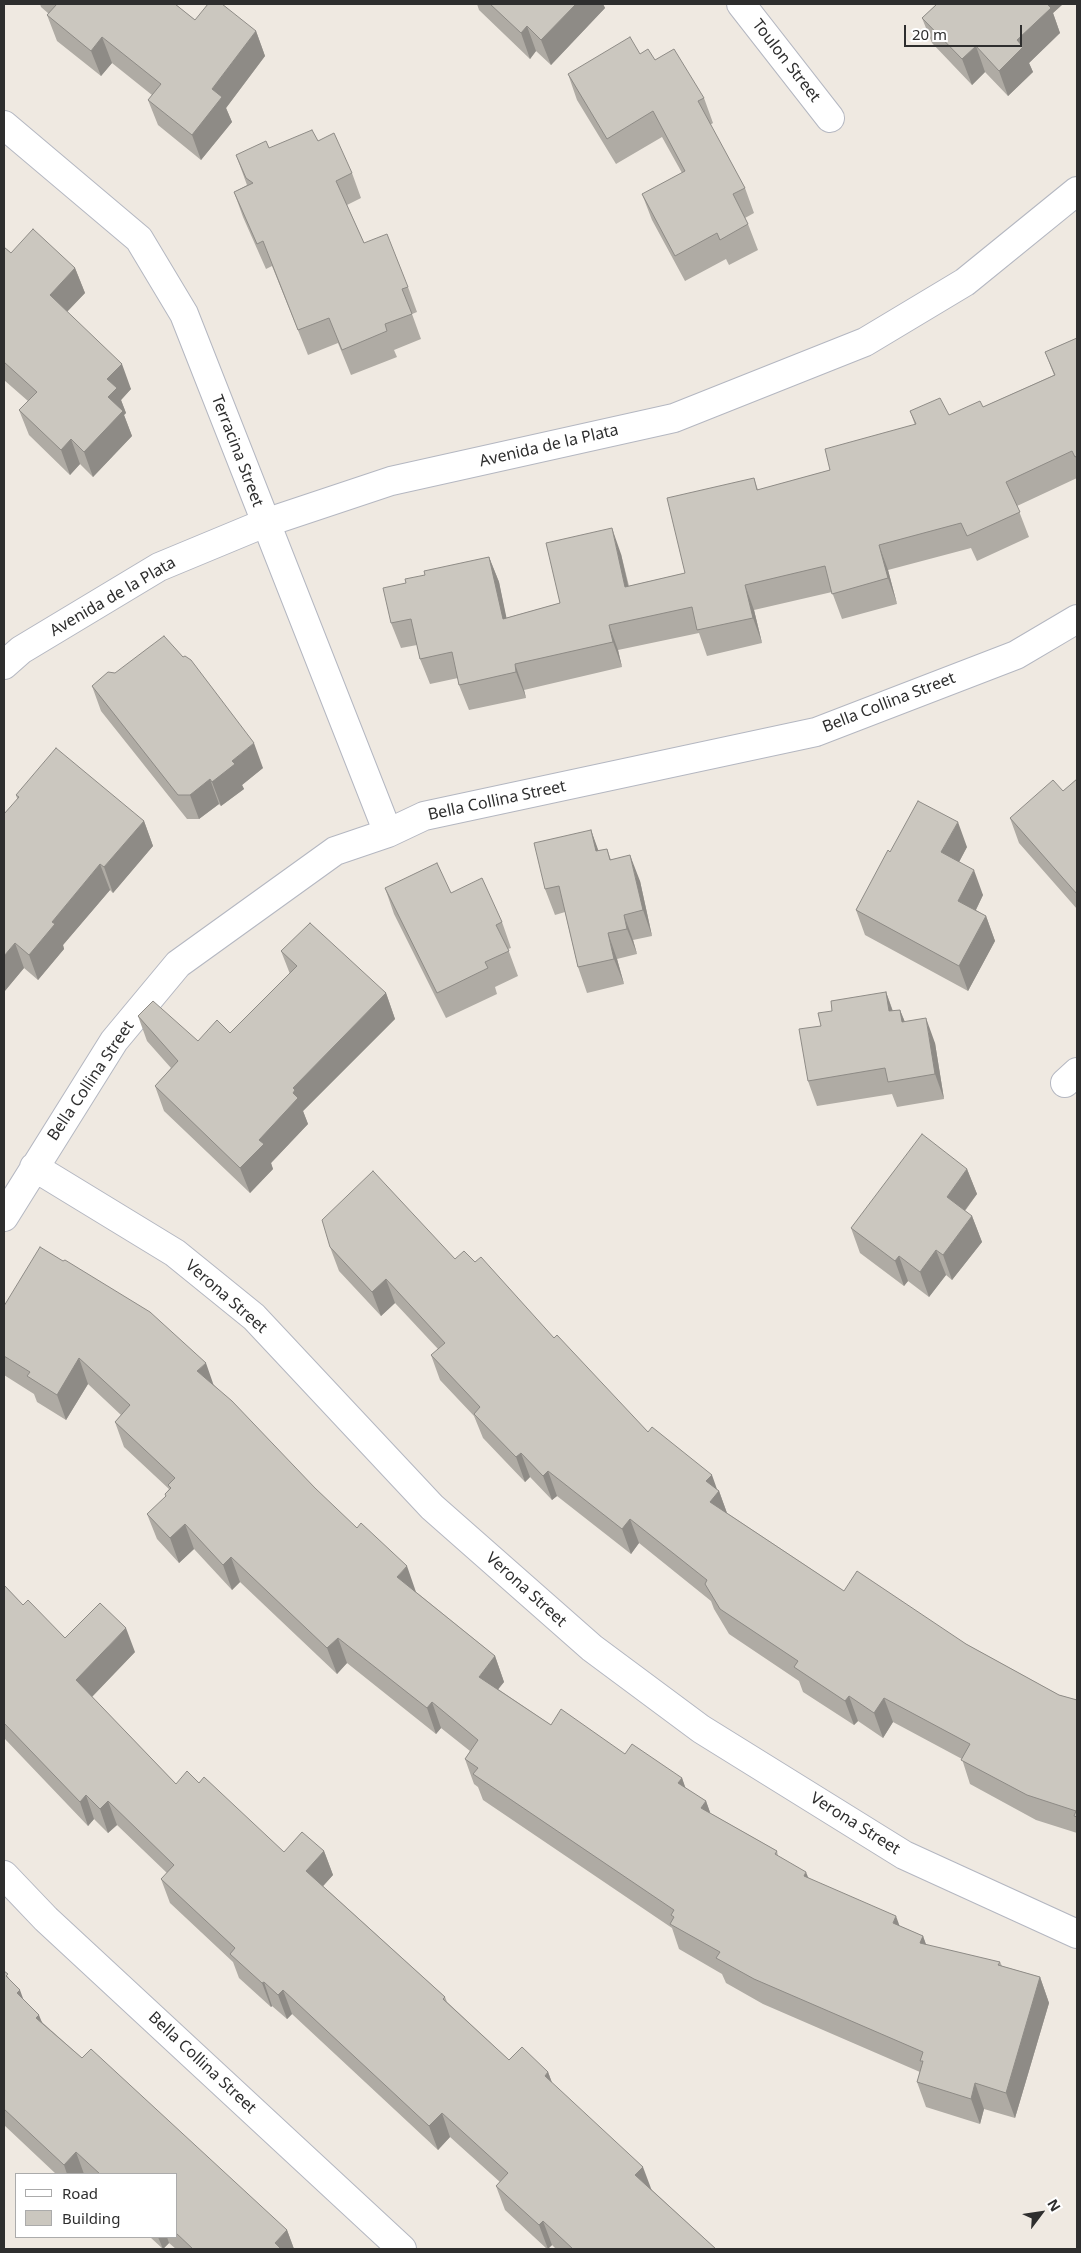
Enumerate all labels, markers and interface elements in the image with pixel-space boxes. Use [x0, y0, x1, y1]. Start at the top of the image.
scale bar [906, 15, 1024, 47]
street label: Toulon Street [748, 16, 824, 106]
text: 20 m [912, 24, 947, 44]
street label: Terracina Street [207, 392, 267, 510]
street label: Avenida de la Plata [478, 421, 620, 471]
street label: Avenida de la Plata [47, 553, 179, 641]
street label: Bella Collina Street [820, 669, 958, 737]
street label: Bella Collina Street [426, 777, 568, 825]
street label: Bella Collina Street [44, 1017, 138, 1145]
street label: Verona Street [181, 1256, 271, 1338]
street label: Verona Street [482, 1549, 570, 1631]
street label: Verona Street [807, 1789, 903, 1859]
street label: Bella Collina Street [144, 2008, 260, 2118]
legend [15, 2173, 178, 2238]
text: Road [62, 2183, 98, 2203]
north arrow [1016, 2188, 1066, 2238]
text: N [1043, 2195, 1065, 2215]
text: Building [62, 2208, 120, 2228]

